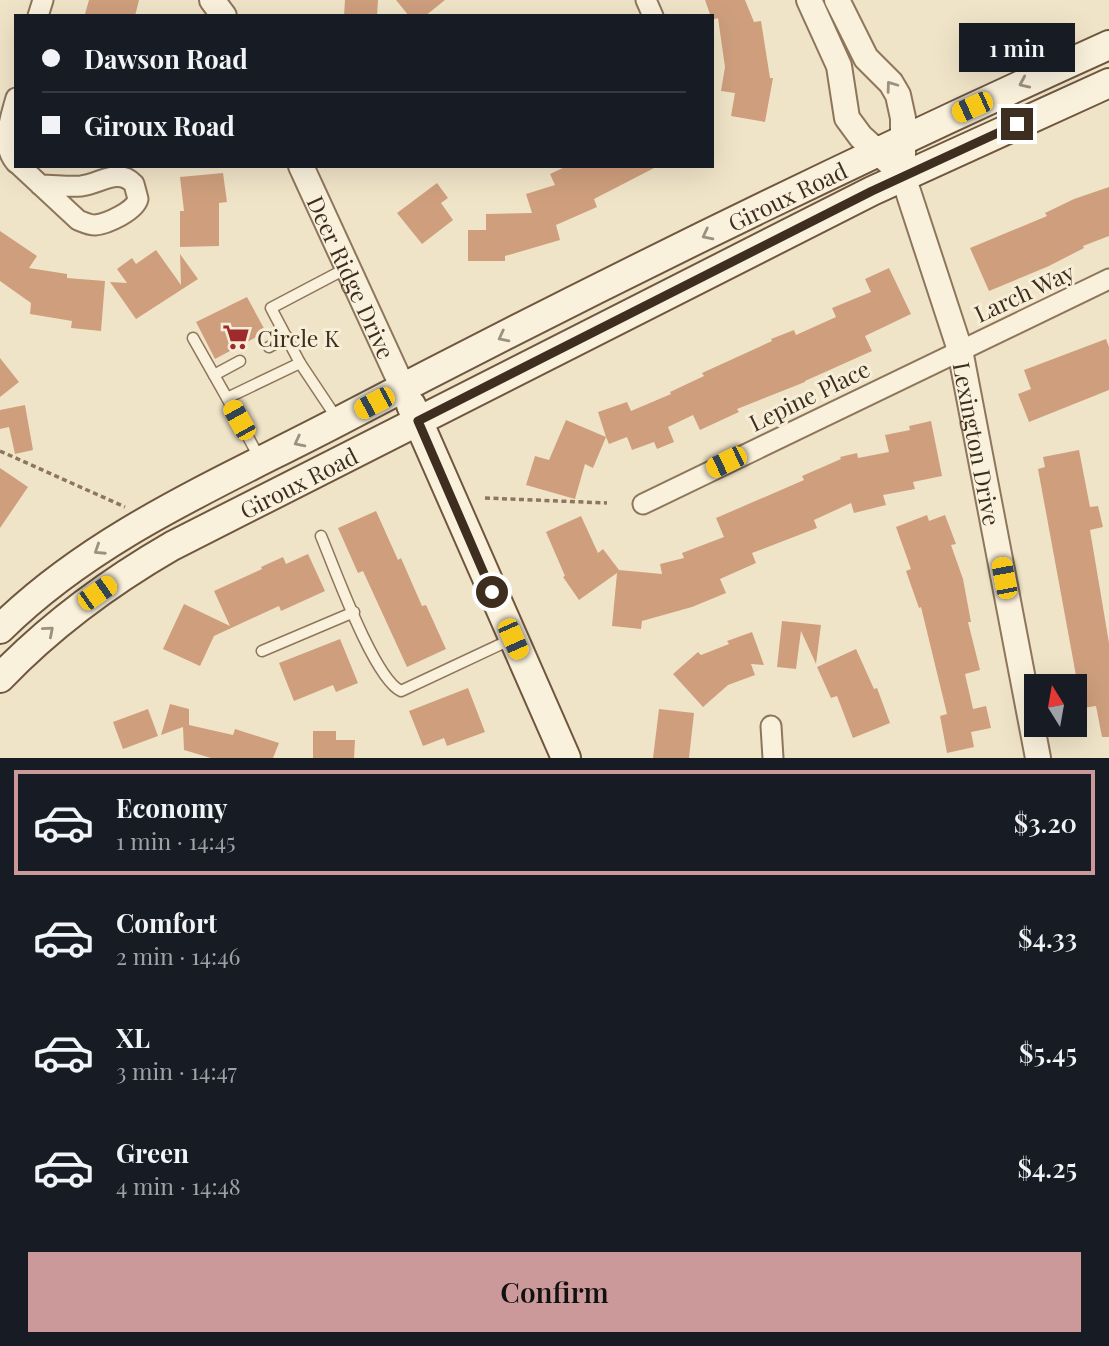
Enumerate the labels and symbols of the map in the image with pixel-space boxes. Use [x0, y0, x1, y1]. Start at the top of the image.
callout: 1 min [959, 23, 1075, 72]
one-way arrow [1019, 75, 1032, 89]
one-way arrow [887, 81, 900, 94]
car [949, 89, 996, 125]
route end [1001, 108, 1033, 140]
street label: Giroux Road [722, 154, 852, 237]
street label: Deer Ridge Drive [301, 190, 403, 363]
one-way arrow [702, 226, 714, 240]
street label: Larch Way [969, 255, 1079, 329]
supermarket icon: Circle K [221, 322, 251, 352]
place label: Circle K [257, 322, 340, 353]
one-way arrow [498, 329, 510, 343]
street label: Lepine Place [744, 352, 874, 438]
street label: Lexington Drive [947, 359, 1009, 528]
car [351, 384, 398, 422]
car [220, 397, 259, 443]
one-way arrow [293, 434, 306, 448]
street label: Giroux Road [234, 439, 362, 525]
car [703, 443, 750, 481]
one-way arrow [93, 542, 106, 555]
car [990, 555, 1019, 601]
car [74, 572, 121, 614]
route start [476, 576, 508, 608]
car [495, 616, 532, 662]
one-way arrow [41, 627, 54, 639]
north arrow [1024, 674, 1087, 737]

